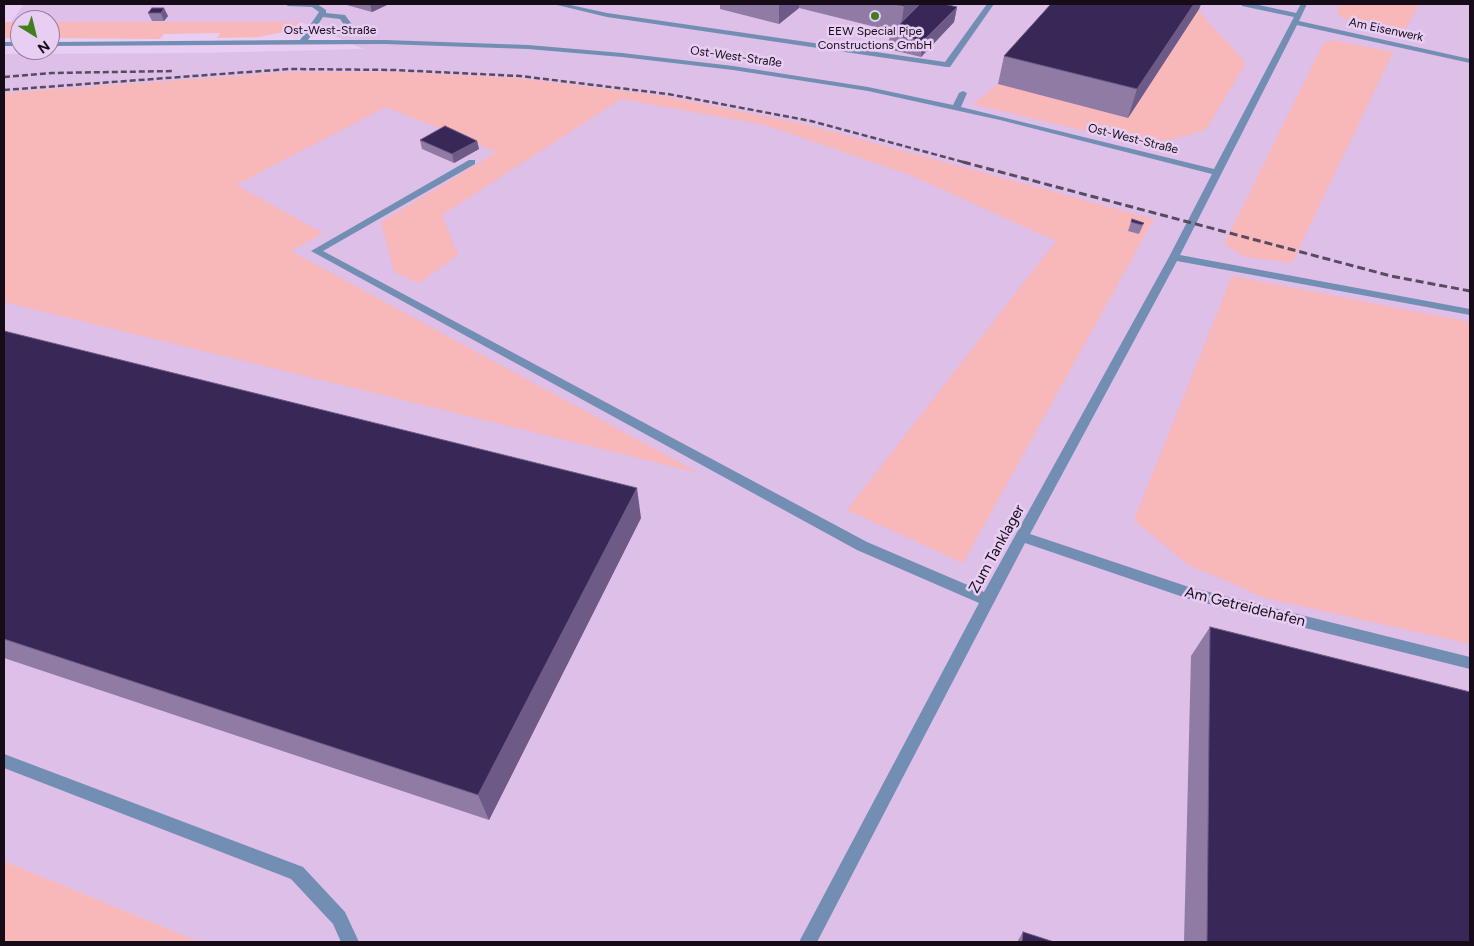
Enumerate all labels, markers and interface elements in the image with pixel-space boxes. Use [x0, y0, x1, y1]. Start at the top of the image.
north arrow [10, 10, 60, 60]
marker: EEW Special Pipe Constructions GmbH [869, 10, 881, 22]
street label: Am Eisenwerk [1348, 15, 1424, 45]
street label: Ost-West-Straße [284, 23, 376, 37]
place label: EEW Special Pipe Constructions GmbH [818, 24, 932, 52]
text: N [34, 37, 53, 57]
street label: Ost-West-Straße [689, 43, 783, 71]
street label: Ost-West-Straße [1086, 121, 1180, 157]
street label: Zum Tanklager [965, 502, 1029, 596]
street label: Am Getreidehafen [1183, 583, 1307, 631]

